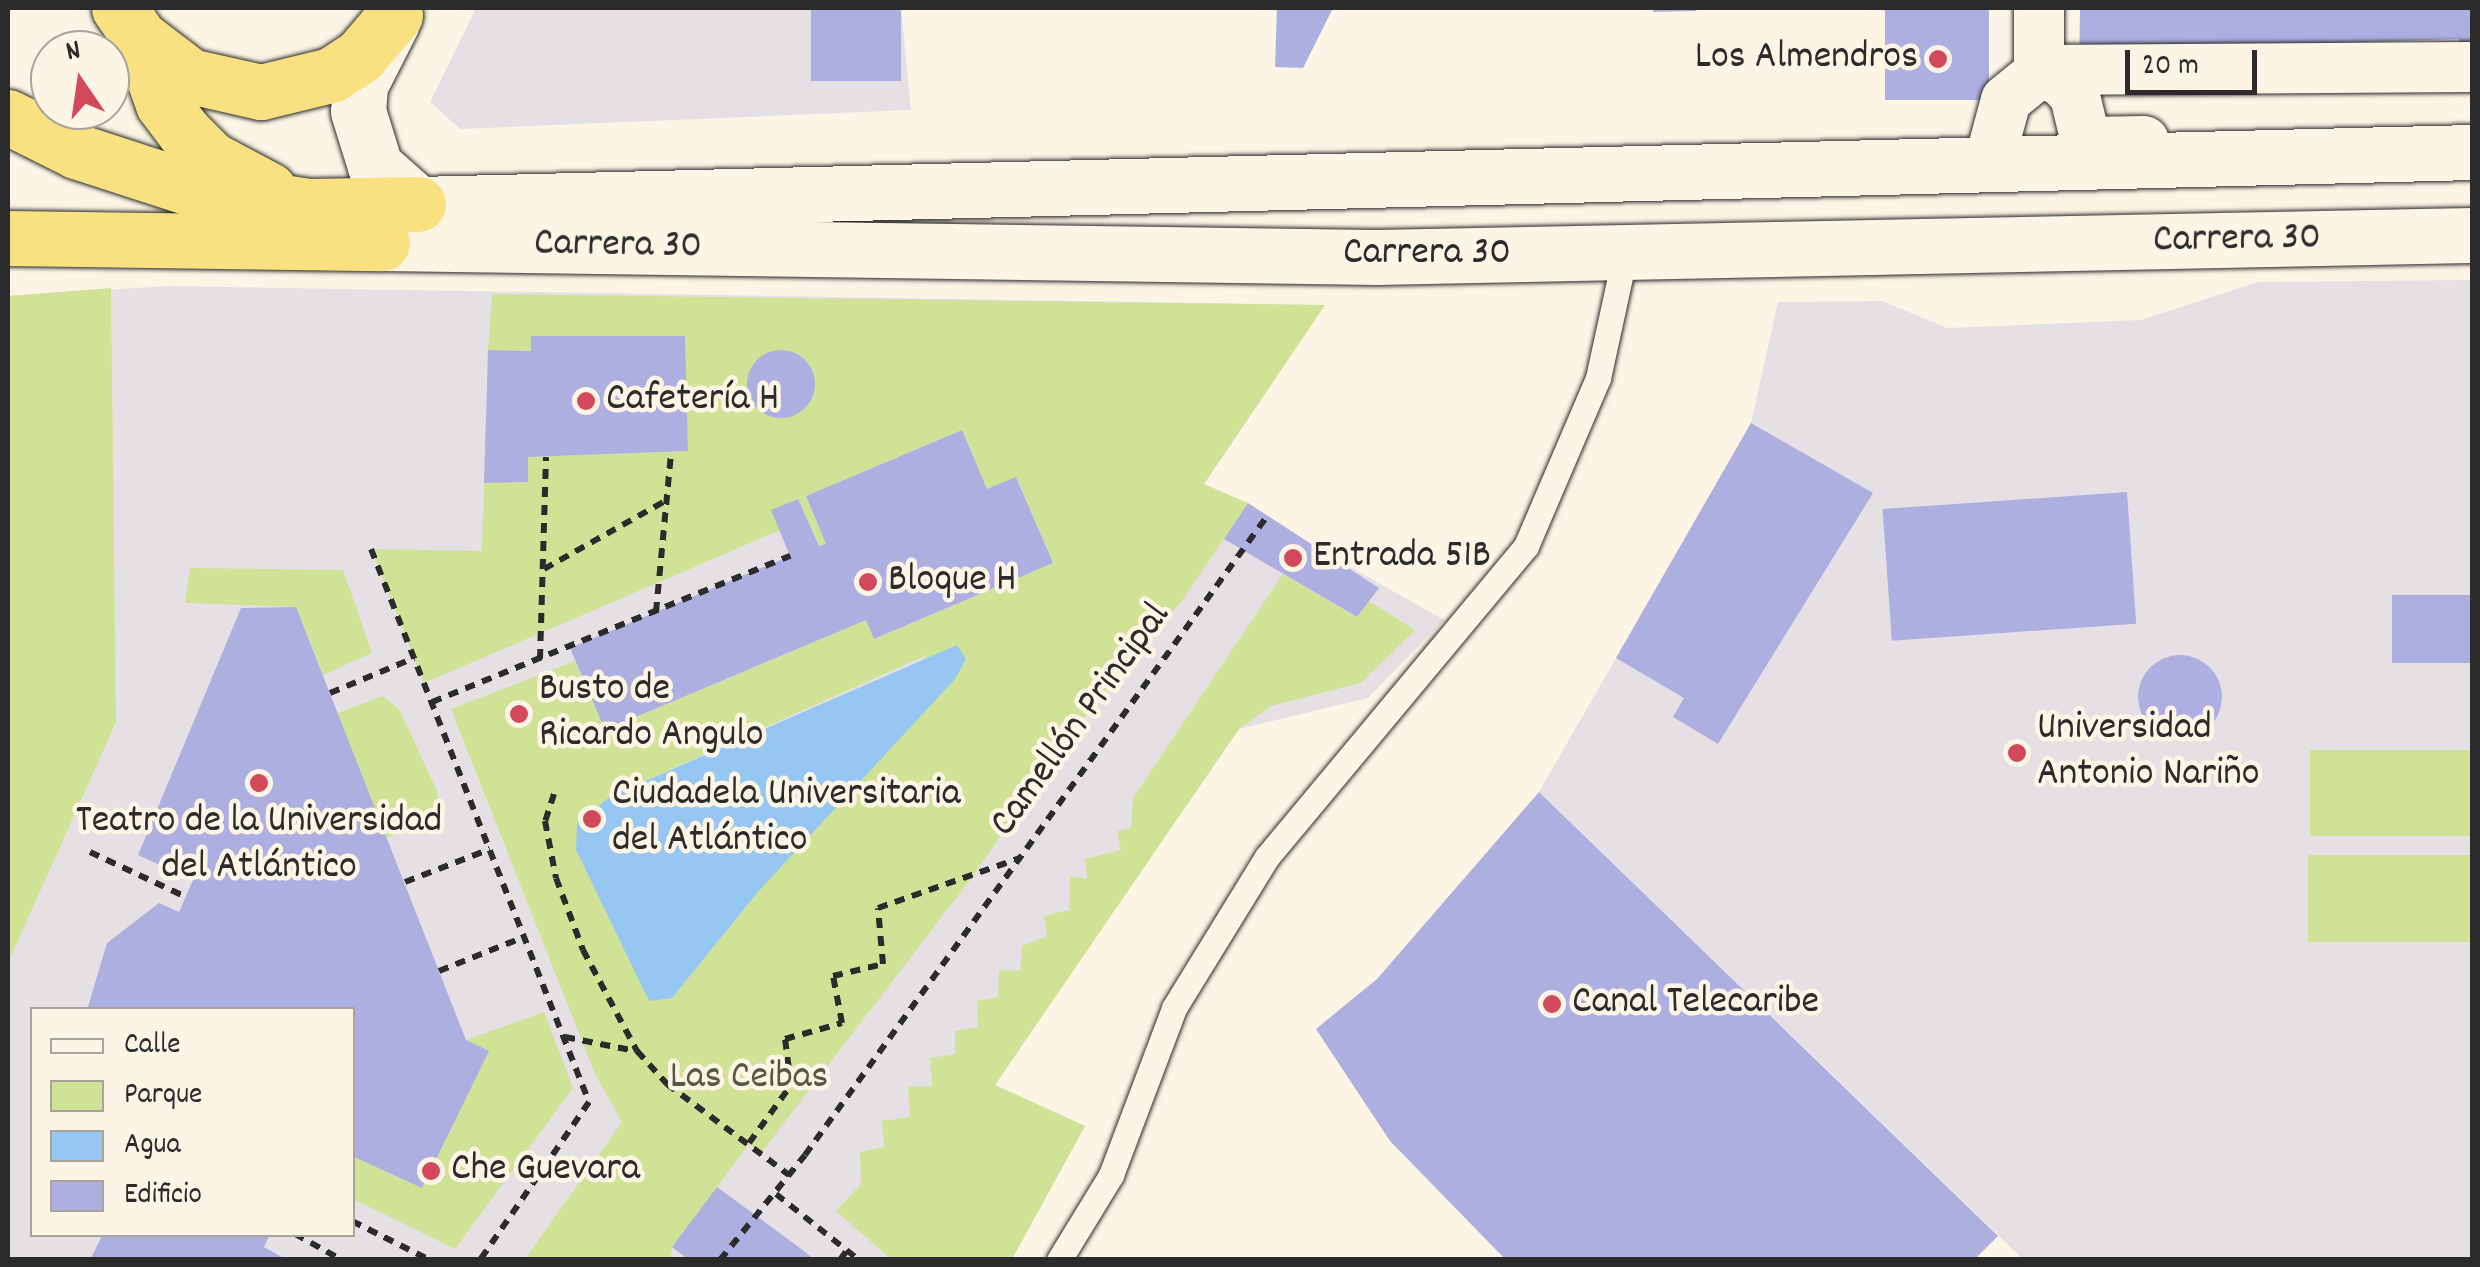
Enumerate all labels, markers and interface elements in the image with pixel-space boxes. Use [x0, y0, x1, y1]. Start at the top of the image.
north arrow [30, 30, 130, 130]
scale bar [2130, 30, 2262, 92]
text: N [62, 32, 85, 74]
place label: Los Almendros [1695, 35, 1918, 83]
text: 20 m [2142, 46, 2199, 89]
marker: Los Almendros [1927, 48, 1949, 70]
street label: Carrera 30 [2153, 216, 2321, 266]
street label: Carrera 30 [534, 222, 702, 272]
street label: Carrera 30 [1343, 231, 1511, 279]
place label: Cafetería H [606, 377, 779, 425]
marker: Cafetería H [575, 390, 597, 412]
place label: Entrada 51B [1313, 534, 1491, 582]
marker: Entrada 51B [1282, 547, 1304, 569]
place label: Bloque H [888, 558, 1017, 606]
marker: Bloque H [857, 571, 879, 593]
street label: Camellón Principal [981, 595, 1183, 847]
place label: Busto de Ricardo Angulo [539, 667, 764, 761]
marker: Busto de Ricardo Angulo [508, 703, 530, 725]
place label: Universidad Antonio Nariño [2037, 706, 2260, 800]
marker: Universidad Antonio Nariño [2006, 742, 2028, 764]
marker: Teatro de la Universidad del Atlántico [248, 772, 270, 794]
place label: Ciudadela Universitaria del Atlántico [612, 772, 960, 866]
place label: Teatro de la Universidad del Atlántico [76, 799, 442, 893]
marker: Ciudadela Universitaria del Atlántico [581, 808, 603, 830]
place label: Canal Telecaribe [1572, 980, 1819, 1028]
marker: Canal Telecaribe [1541, 993, 1563, 1015]
legend [30, 1007, 355, 1237]
text: Calle [124, 1025, 180, 1068]
park label: Las Ceibas [670, 1055, 828, 1103]
text: Parque [124, 1075, 202, 1118]
text: Agua [124, 1125, 181, 1168]
place label: Che Guevara [451, 1147, 640, 1195]
marker: Che Guevara [420, 1160, 442, 1182]
text: Edificio [124, 1175, 202, 1218]

